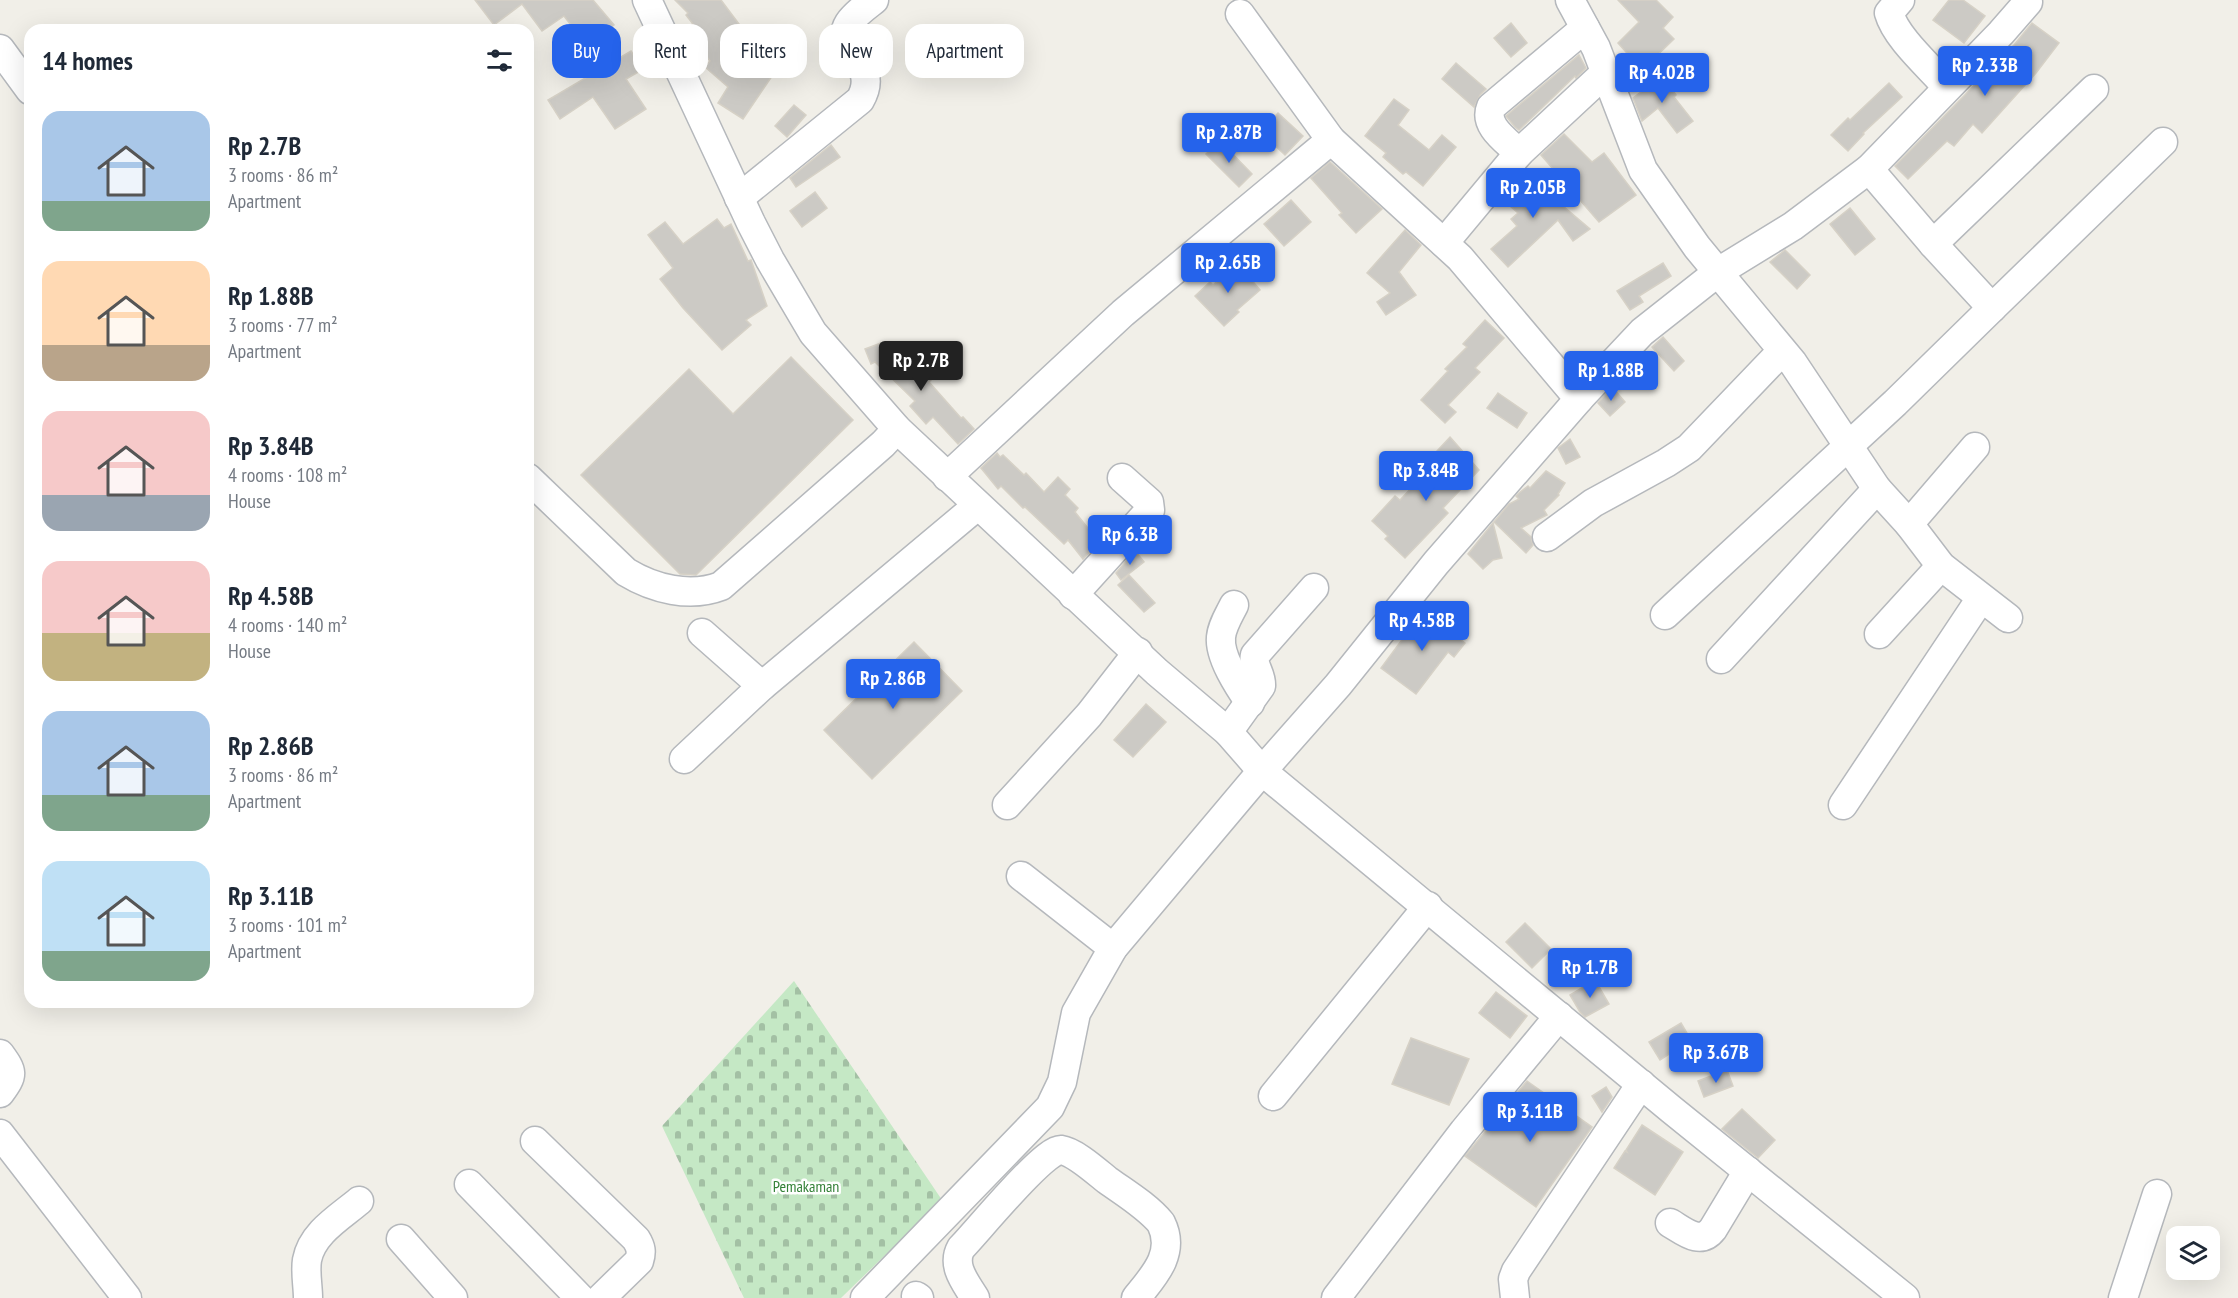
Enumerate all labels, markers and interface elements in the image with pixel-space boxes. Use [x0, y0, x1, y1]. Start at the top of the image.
chip: Buy [552, 24, 621, 78]
chip: Rent [633, 24, 708, 78]
chip: Filters [720, 24, 807, 78]
chip: New [819, 24, 893, 78]
chip: Apartment [905, 24, 1024, 78]
text: 14 homes [42, 44, 133, 77]
icon: filters [483, 44, 516, 77]
pin: Rp 2.33B [1923, 46, 2047, 97]
text: Rp 2.33B [1952, 52, 2018, 78]
pin: Rp 4.02B [1600, 53, 1724, 104]
text: Rp 4.02B [1629, 59, 1695, 85]
pin: Rp 2.87B [1167, 113, 1291, 164]
text: Rp 2.87B [1196, 119, 1262, 145]
text: Rp 2.7B [228, 129, 301, 162]
icon: home [90, 135, 162, 207]
text: 3 rooms · 86 m² [228, 162, 338, 188]
pin: Rp 2.05B [1471, 168, 1595, 219]
text: Rp 2.05B [1500, 174, 1566, 200]
text: Apartment [228, 188, 301, 214]
pin: Rp 2.65B [1166, 243, 1290, 294]
text: Rp 2.65B [1195, 249, 1261, 275]
text: Rp 1.88B [228, 279, 314, 312]
icon: home [90, 285, 162, 357]
text: 3 rooms · 77 m² [228, 312, 338, 338]
text: Apartment [228, 338, 301, 364]
pin: Rp 2.7B [866, 341, 976, 392]
text: Rp 2.7B [893, 347, 949, 373]
pin: Rp 1.88B [1549, 351, 1673, 402]
text: Rp 1.88B [1578, 357, 1644, 383]
text: Rp 3.84B [228, 429, 314, 462]
icon: home [90, 435, 162, 507]
pin: Rp 3.84B [1364, 451, 1488, 502]
text: Rp 3.84B [1393, 457, 1459, 483]
text: 4 rooms · 108 m² [228, 462, 347, 488]
text: House [228, 488, 271, 514]
pin: Rp 6.3B [1075, 515, 1185, 566]
text: Rp 6.3B [1102, 521, 1158, 547]
text: Rp 4.58B [228, 579, 314, 612]
icon: home [90, 585, 162, 657]
pin: Rp 4.58B [1360, 601, 1484, 652]
text: Rp 4.58B [1389, 607, 1455, 633]
text: 4 rooms · 140 m² [228, 612, 347, 638]
text: House [228, 638, 271, 664]
pin: Rp 2.86B [831, 659, 955, 710]
text: Rp 2.86B [860, 665, 926, 691]
text: Rp 2.86B [228, 729, 314, 762]
icon: home [90, 735, 162, 807]
text: 3 rooms · 86 m² [228, 762, 338, 788]
text: Apartment [228, 788, 301, 814]
text: Rp 3.11B [228, 879, 314, 912]
icon: home [90, 885, 162, 957]
text: 3 rooms · 101 m² [228, 912, 347, 938]
text: Apartment [228, 938, 301, 964]
pin: Rp 1.7B [1535, 948, 1645, 999]
text: Rp 1.7B [1562, 954, 1618, 980]
pin: Rp 3.67B [1654, 1033, 1778, 1084]
text: Rp 3.67B [1683, 1039, 1749, 1065]
pin: Rp 3.11B [1468, 1092, 1592, 1143]
text: Rp 3.11B [1497, 1098, 1563, 1124]
park label: Pemakaman [773, 1176, 839, 1196]
map controls [2166, 1226, 2220, 1280]
button: layers [2166, 1226, 2220, 1280]

